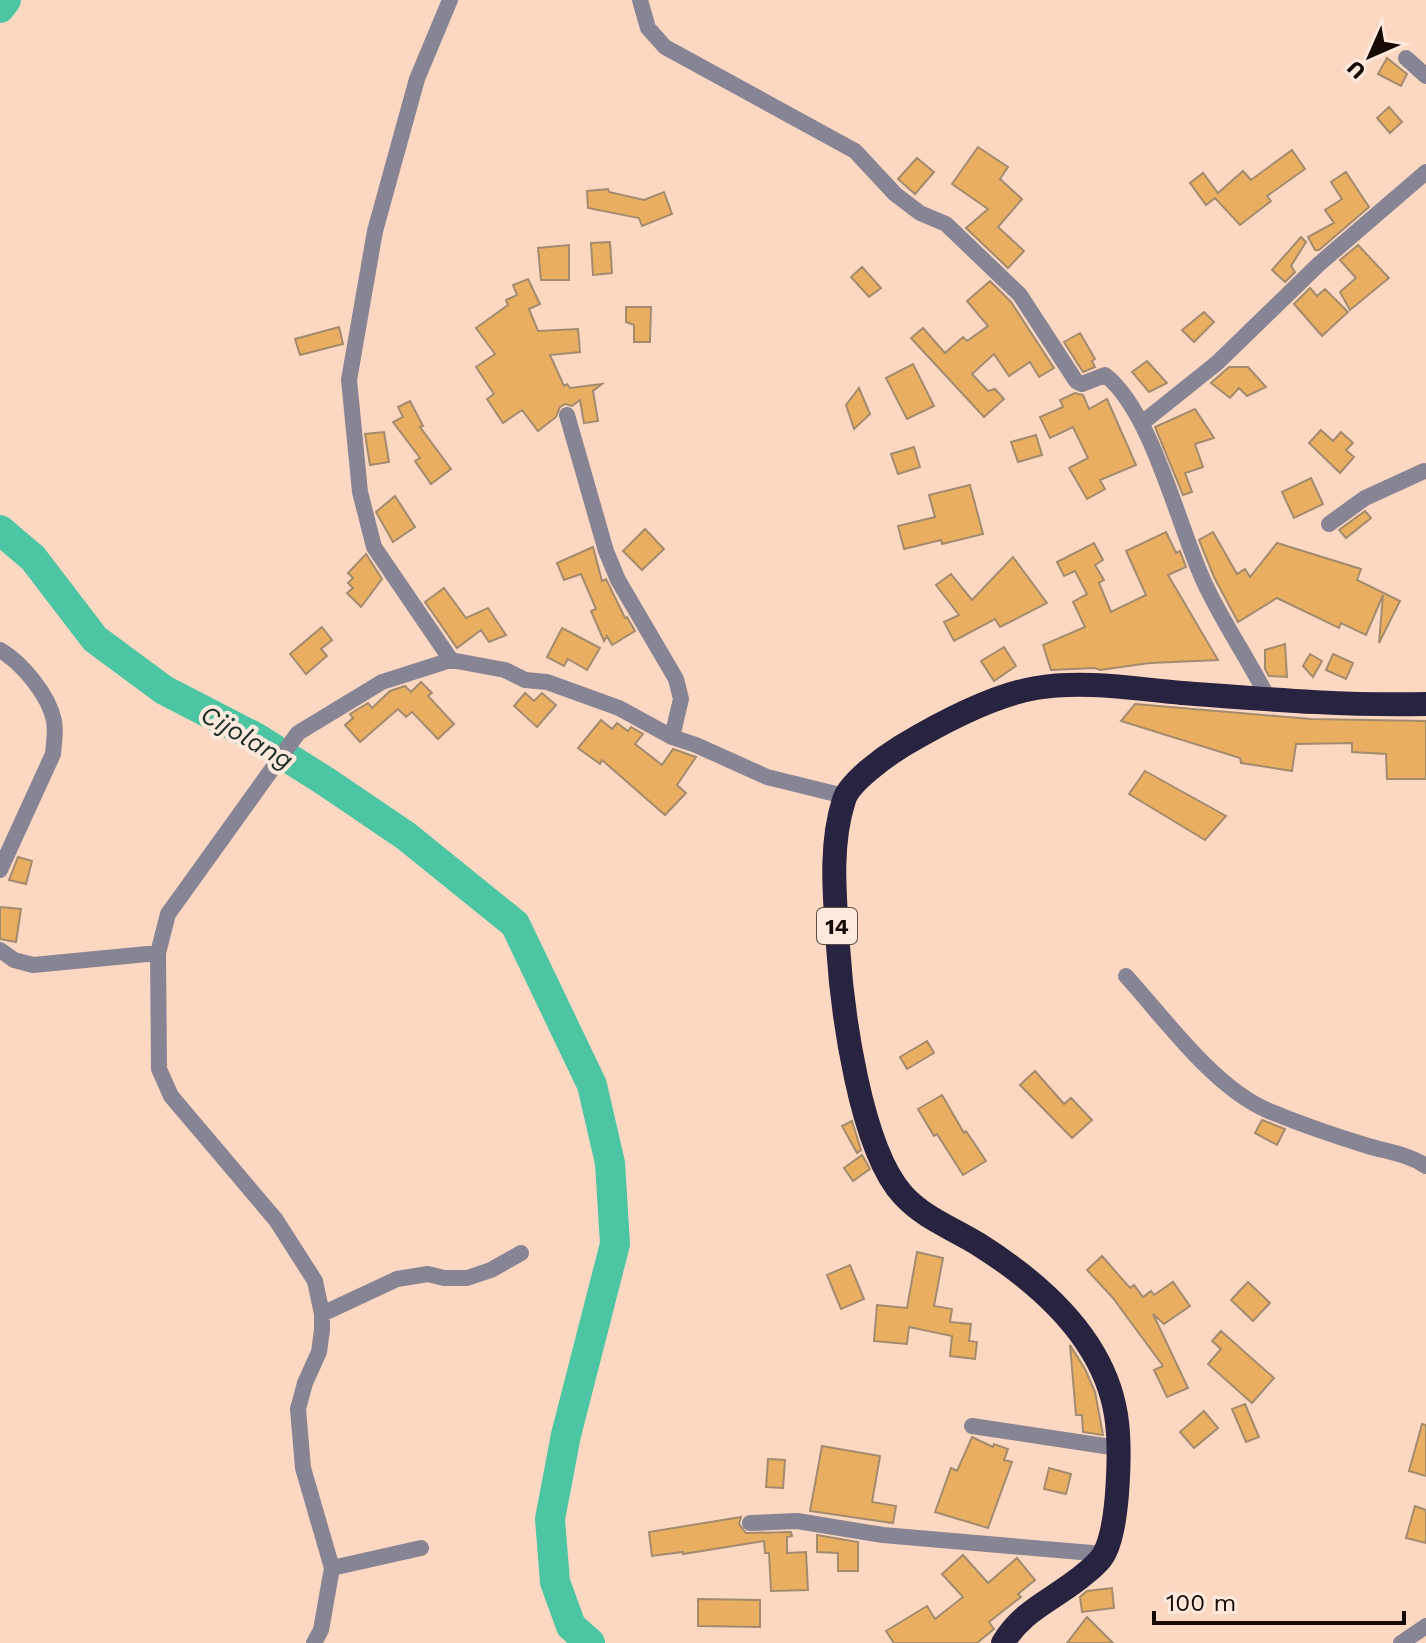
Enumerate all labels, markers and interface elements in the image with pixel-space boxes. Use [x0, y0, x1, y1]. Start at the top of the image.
north arrow [1330, 16, 1410, 96]
text: U [1342, 55, 1371, 84]
water label: Cijolang [196, 699, 299, 775]
road number: 14 [817, 908, 857, 944]
scale bar [1154, 1575, 1404, 1625]
text: 100 m [1166, 1589, 1236, 1617]

